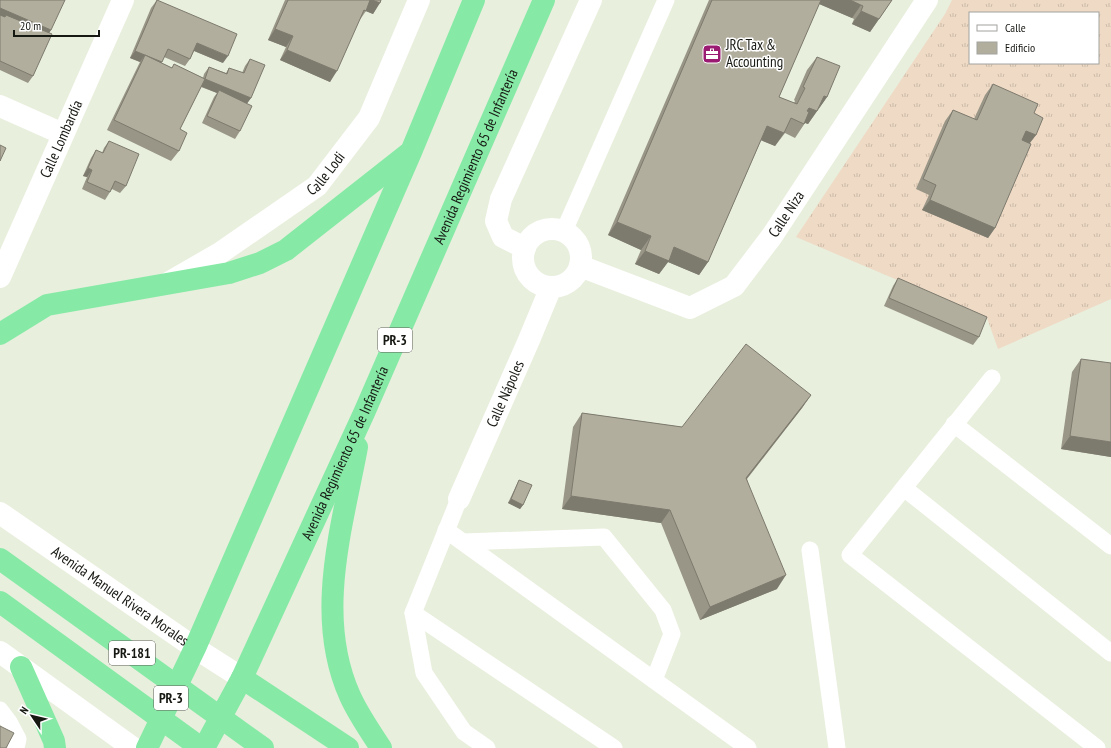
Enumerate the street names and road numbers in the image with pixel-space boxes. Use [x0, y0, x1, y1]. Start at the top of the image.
street label: Avenida Regimiento 65 de Infantería [429, 66, 522, 247]
street label: Calle Lombardía [35, 97, 86, 181]
street label: Calle Lodi [303, 148, 349, 199]
street label: Calle Niza [764, 187, 808, 241]
road number: PR-3 [378, 328, 412, 352]
street label: Calle Nápoles [482, 357, 528, 430]
street label: Avenida Regimiento 65 de Infantería [297, 363, 392, 543]
street label: Avenida Manuel Rivera Morales [48, 542, 193, 650]
road number: PR-181 [109, 641, 155, 665]
road number: PR-3 [154, 686, 188, 710]

